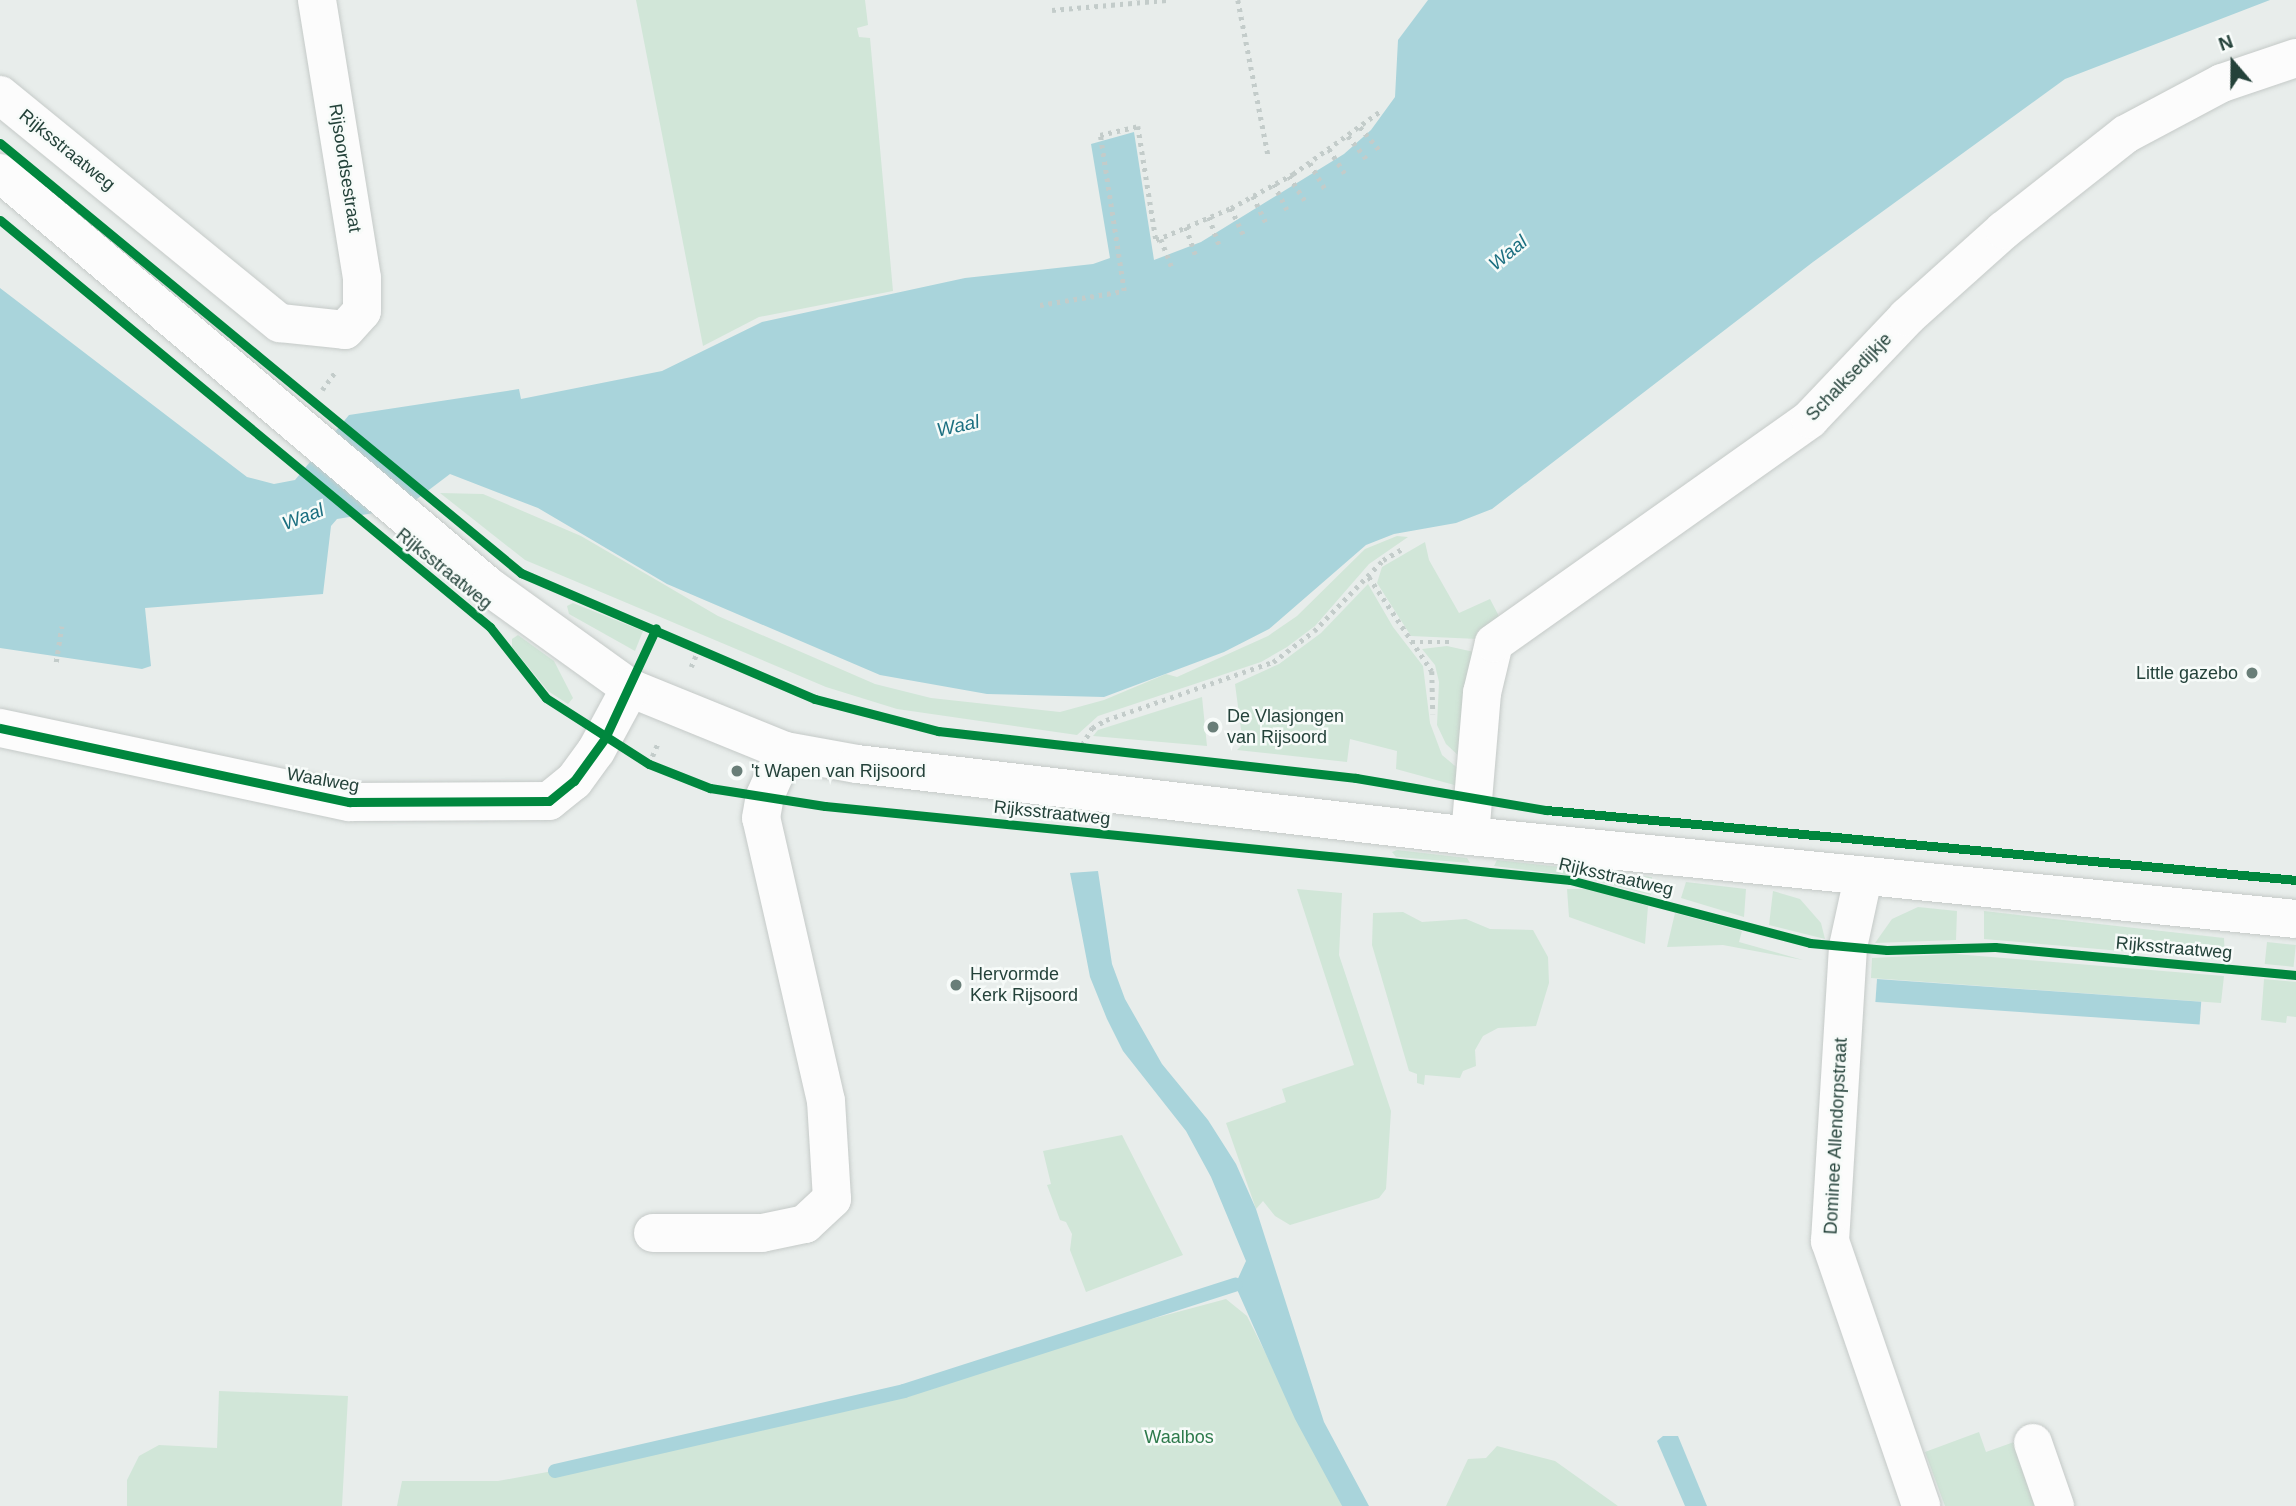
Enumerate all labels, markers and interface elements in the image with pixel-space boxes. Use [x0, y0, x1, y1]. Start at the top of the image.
north arrow [2198, 28, 2268, 98]
text: N [2216, 31, 2236, 55]
street label: Rijsoordsestraat [324, 102, 366, 234]
street label: Rijksstraatweg [15, 105, 119, 195]
water label: Waal [1484, 231, 1532, 275]
street label: Schalksedijkje [1802, 328, 1896, 426]
water label: Waal [935, 410, 981, 442]
water label: Waal [279, 499, 327, 535]
street label: Rijksstraatweg [392, 524, 496, 614]
place label: Little gazebo [2136, 662, 2238, 684]
marker: Little gazebo [2244, 665, 2260, 681]
place label: De Vlasjongen van Rijsoord [1227, 706, 1344, 748]
marker: De Vlasjongen van Rijsoord [1205, 719, 1221, 735]
place label: 't Wapen van Rijsoord [751, 760, 926, 782]
street label: Waalweg [285, 763, 361, 797]
marker: 't Wapen van Rijsoord [729, 763, 745, 779]
street label: Rijksstraatweg [993, 796, 1111, 830]
street label: Rijksstraatweg [1557, 853, 1675, 901]
street label: Rijksstraatweg [2115, 932, 2233, 964]
place label: Hervormde Kerk Rijsoord [970, 964, 1078, 1006]
marker: Hervormde Kerk Rijsoord [948, 977, 964, 993]
street label: Dominee Allendorpstraat [1820, 1037, 1852, 1235]
park label: Waalbos [1144, 1426, 1214, 1448]

